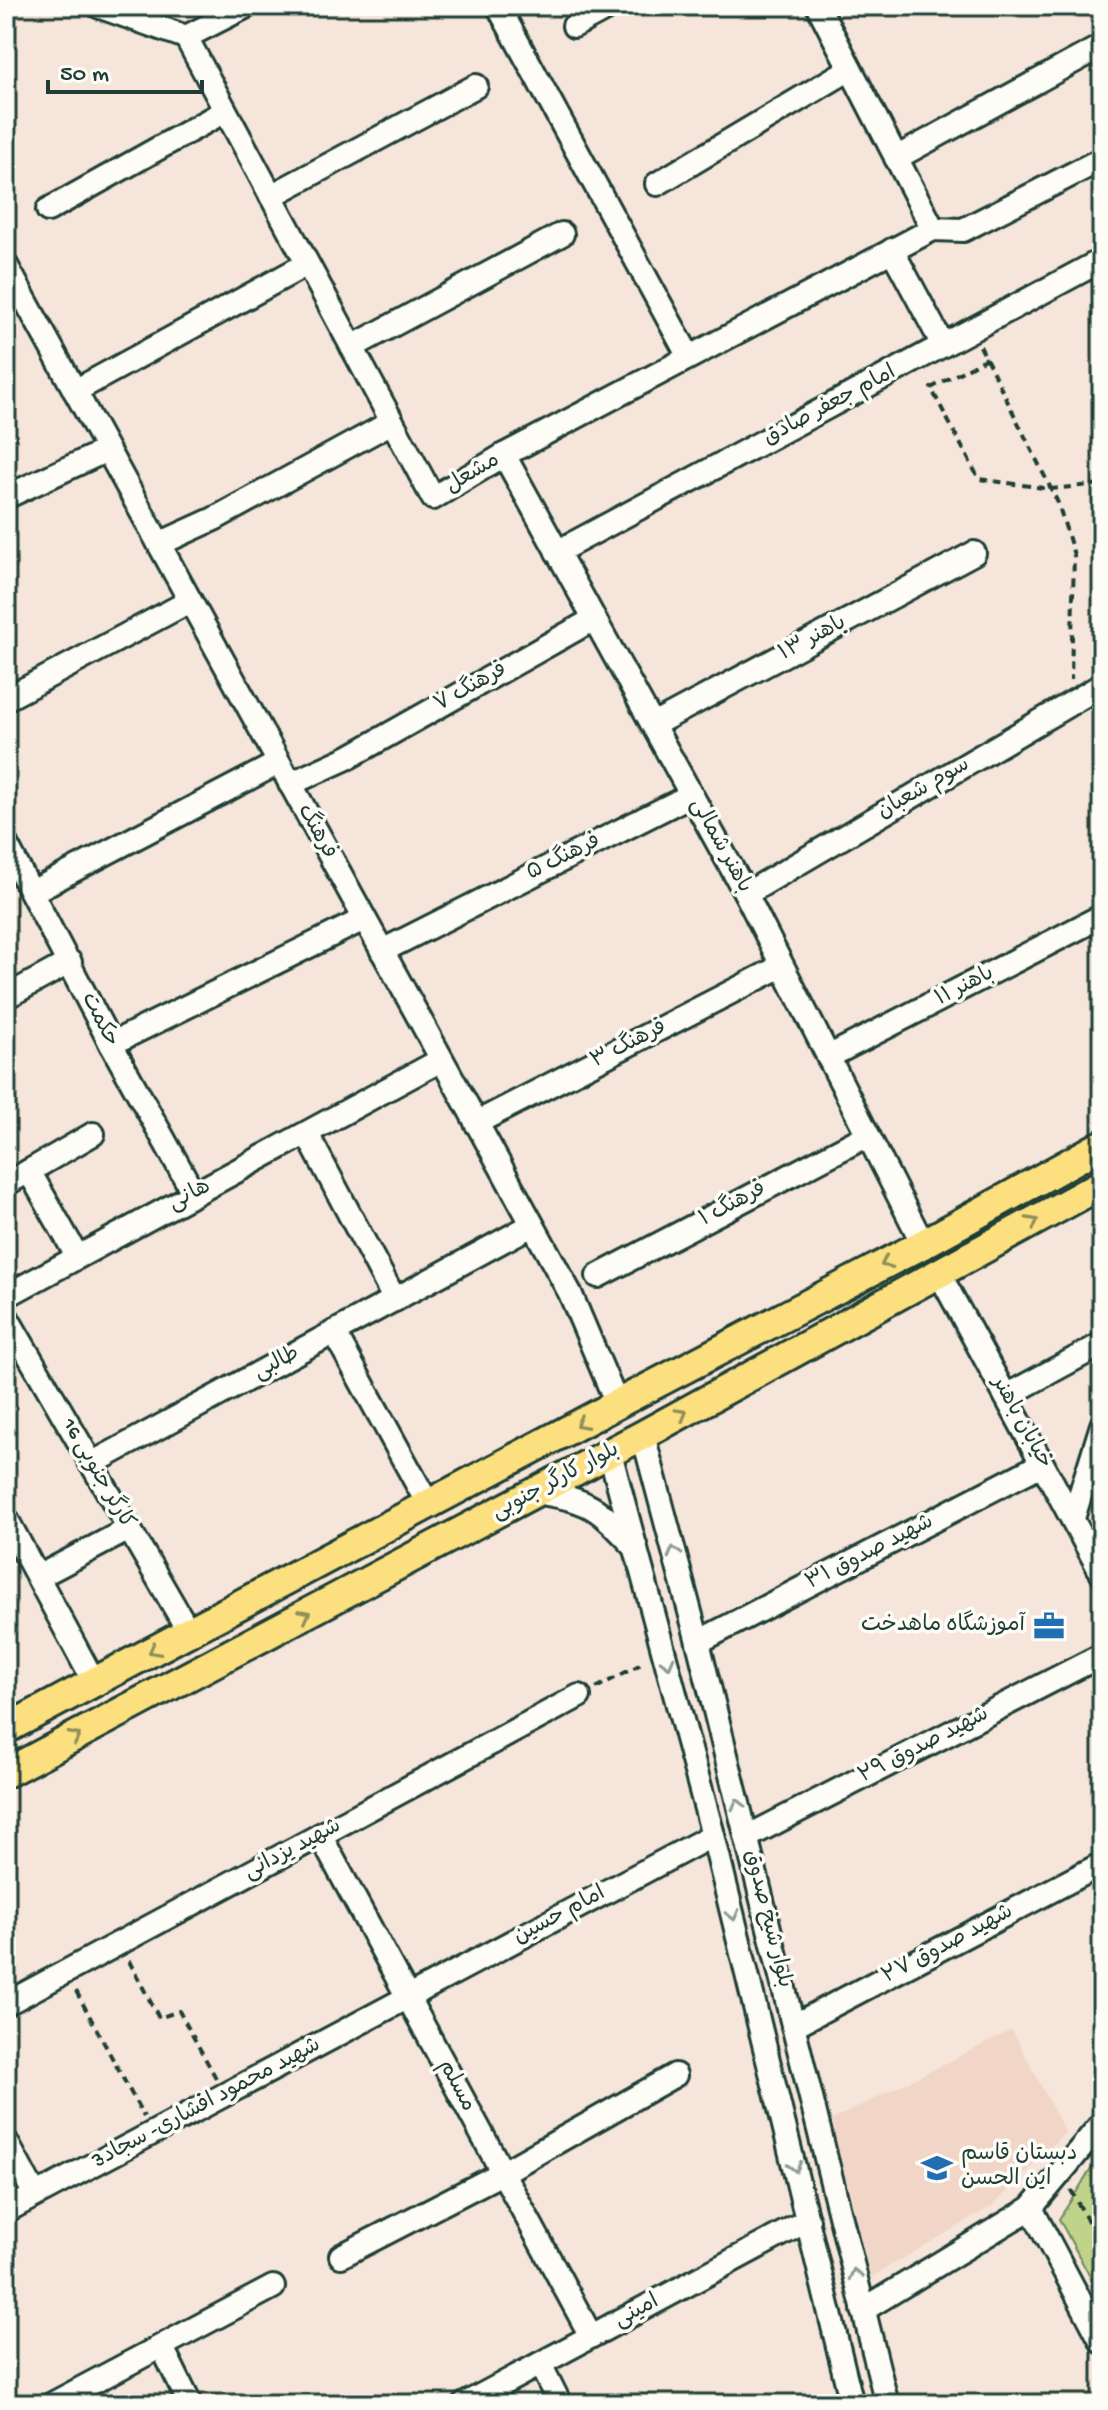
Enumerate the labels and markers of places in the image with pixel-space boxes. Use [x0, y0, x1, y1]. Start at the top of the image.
office icon: آموزشگاه ماهدخت [1032, 1609, 1066, 1643]
place label: آموزشگاه ماهدخت [861, 1610, 1027, 1639]
place label: دبستان قاسم این الحسن [961, 2142, 1077, 2193]
school or university icon: دبستان قاسم این الحسن [920, 2151, 954, 2185]

